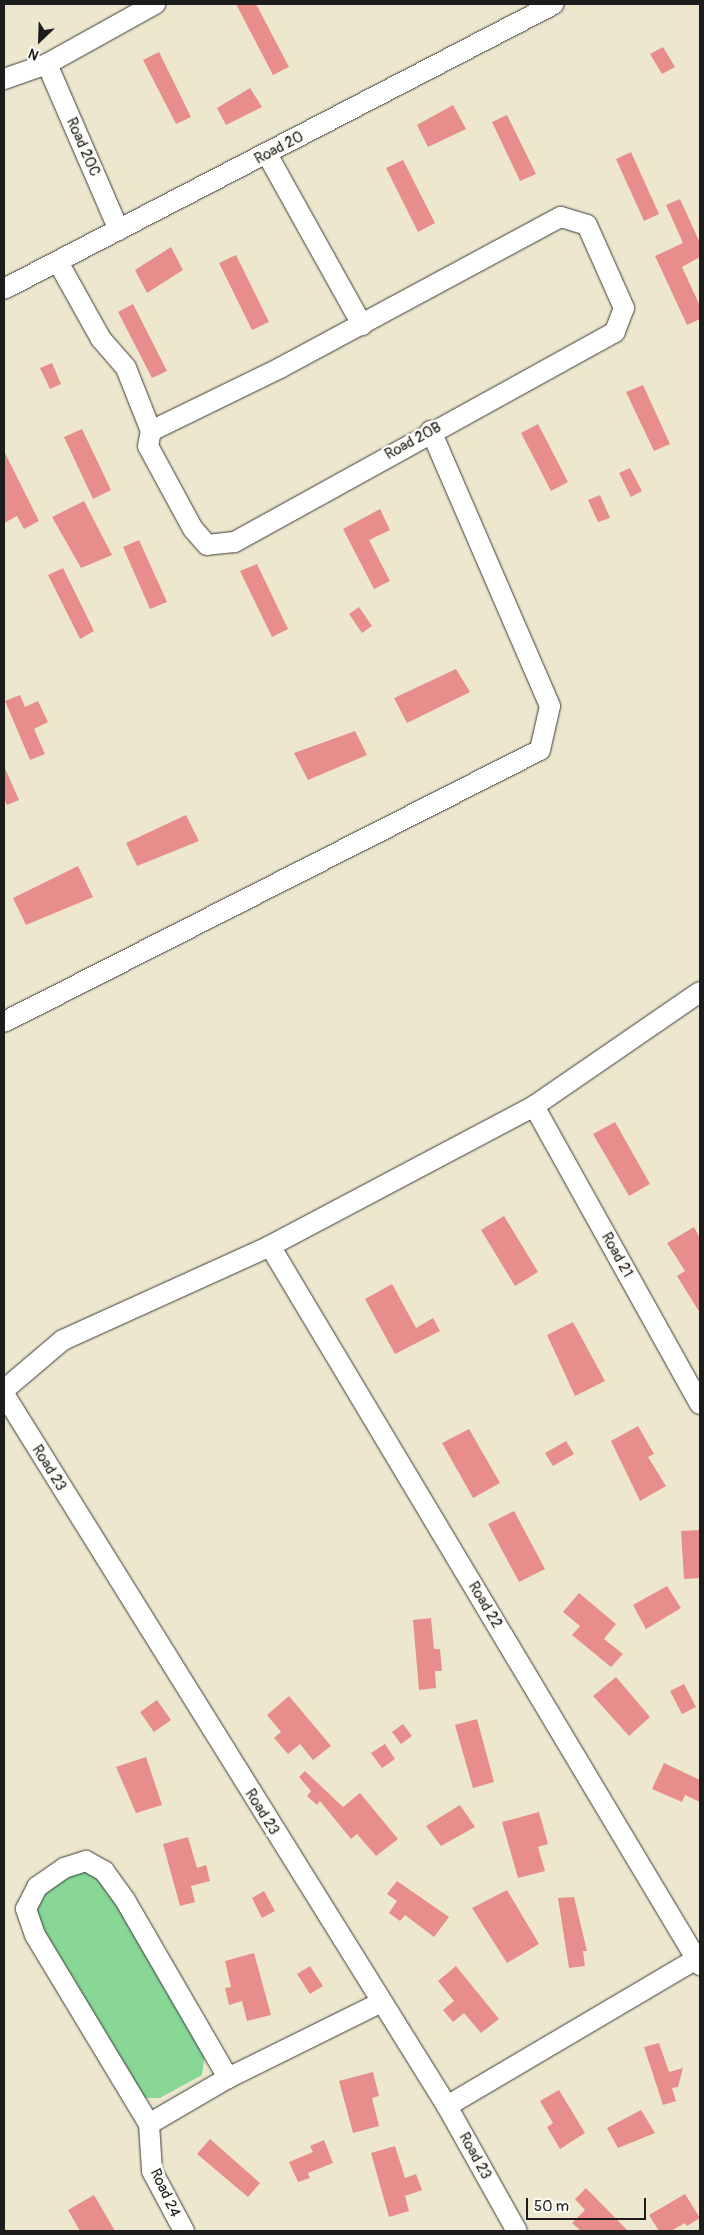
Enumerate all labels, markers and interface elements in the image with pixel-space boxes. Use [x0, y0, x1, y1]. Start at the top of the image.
north arrow [15, 15, 65, 65]
text: N [26, 44, 41, 64]
street label: Road 20C [62, 115, 104, 179]
street label: Road 20 [251, 128, 307, 168]
street label: Road 20B [382, 418, 444, 464]
street label: Road 21 [597, 1229, 637, 1281]
street label: Road 23 [28, 1442, 70, 1494]
street label: Road 22 [464, 1578, 506, 1632]
street label: Road 23 [241, 1786, 283, 1838]
street label: Road 23 [455, 2129, 495, 2183]
street label: Road 24 [146, 2166, 184, 2220]
scale bar [529, 2188, 649, 2220]
text: 50 m [534, 2197, 569, 2216]

